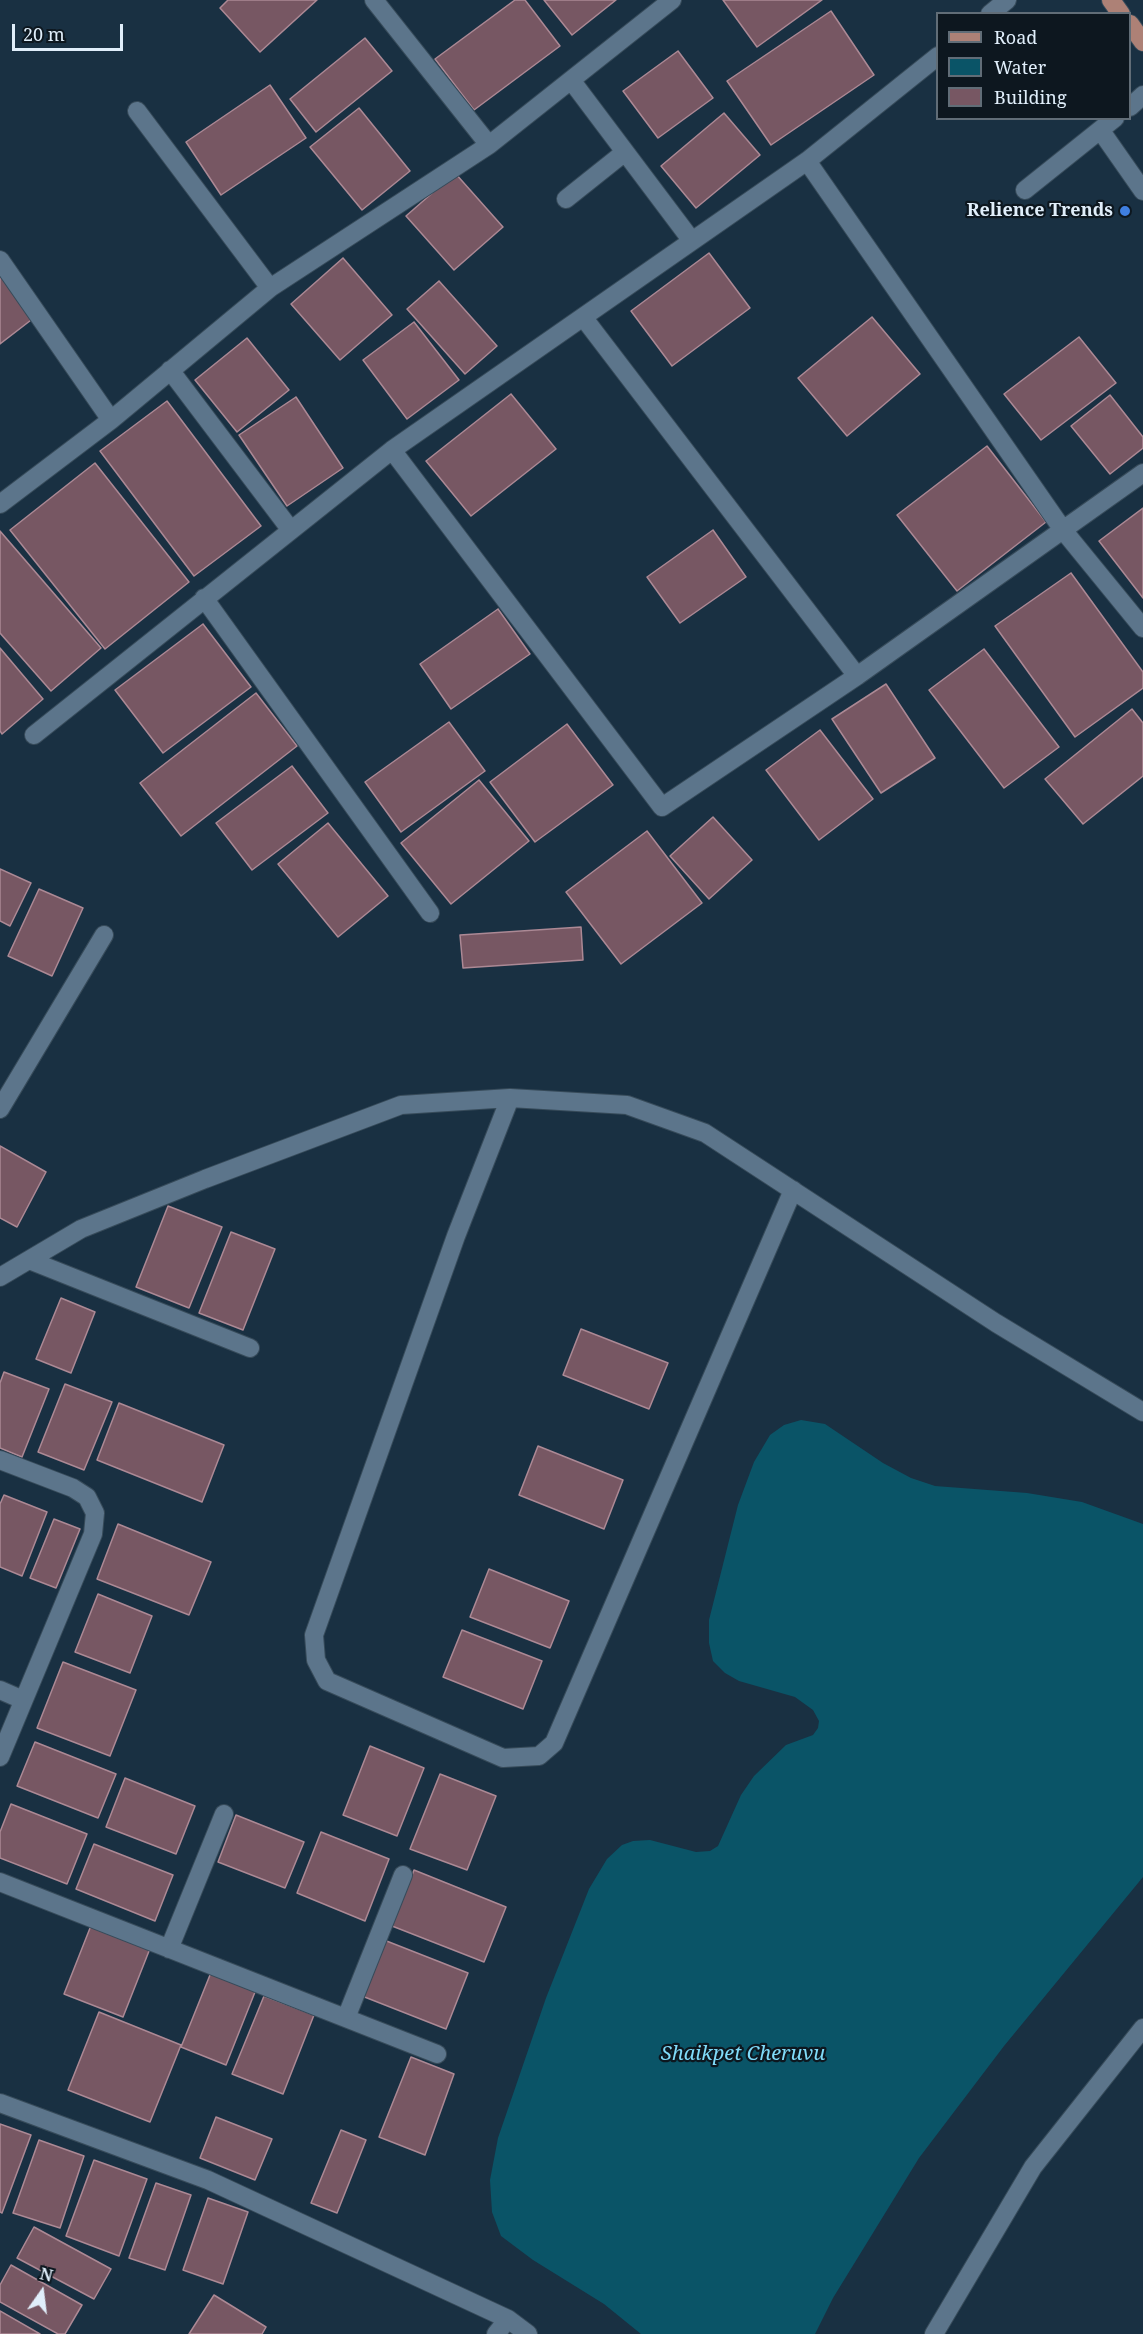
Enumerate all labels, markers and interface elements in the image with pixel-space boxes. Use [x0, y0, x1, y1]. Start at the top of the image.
scale bar [15, 12, 126, 50]
legend [936, 12, 1131, 120]
text: 20 m [23, 22, 65, 46]
text: Road [994, 25, 1037, 49]
text: Water [994, 55, 1046, 79]
text: Building [994, 85, 1067, 109]
place label: Relience Trends [967, 200, 1113, 222]
marker: Relience Trends [1118, 204, 1132, 218]
water label: Shaikpet Cheruvu [661, 2042, 825, 2066]
north arrow [12, 2262, 72, 2322]
text: N [38, 2262, 55, 2287]

